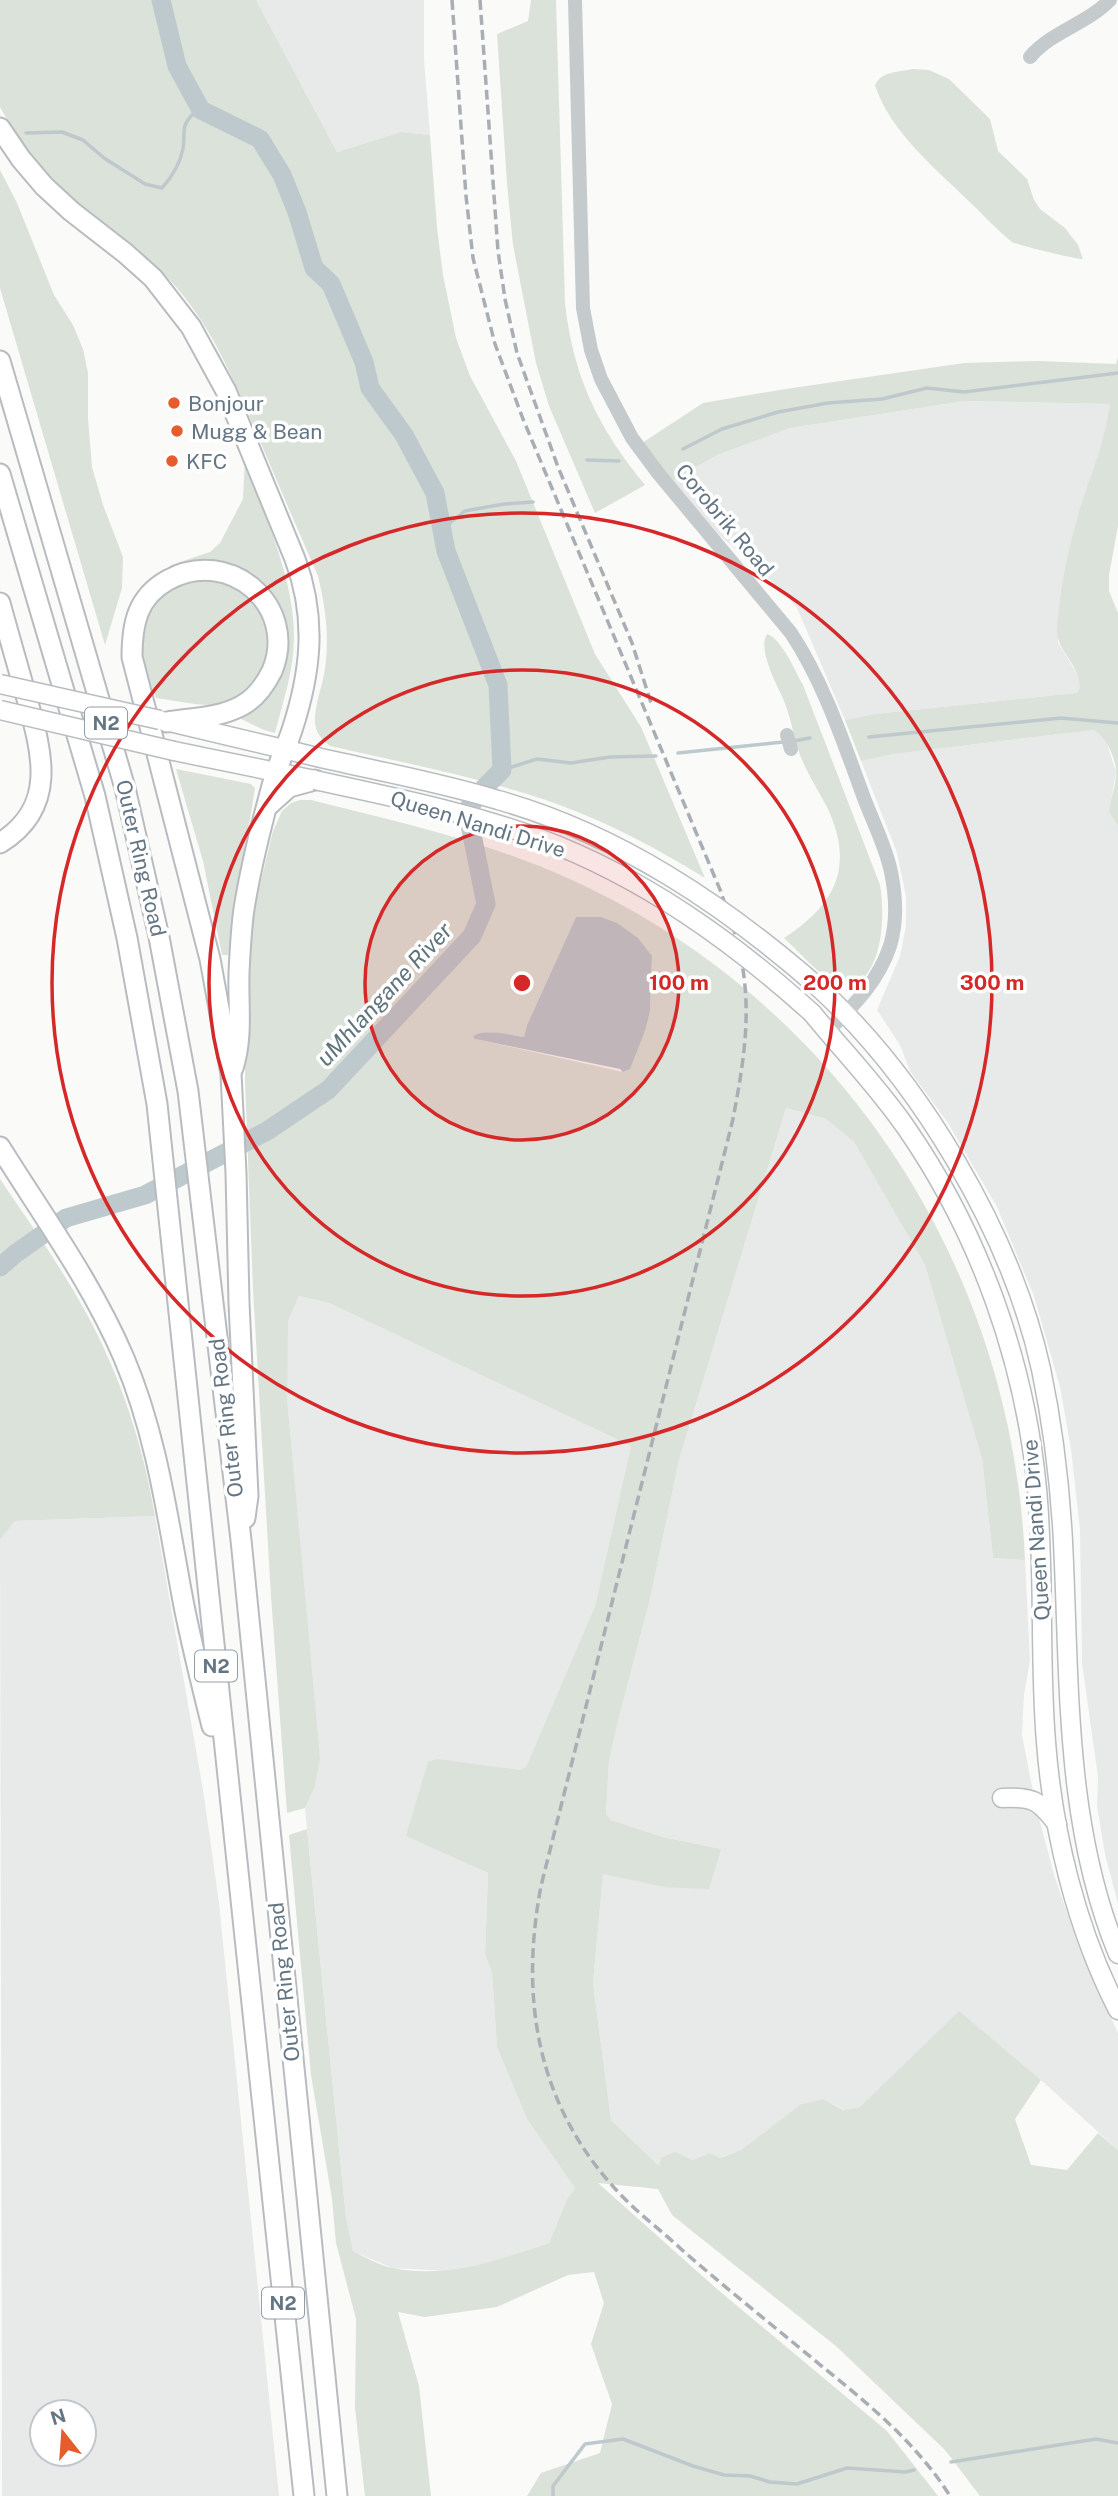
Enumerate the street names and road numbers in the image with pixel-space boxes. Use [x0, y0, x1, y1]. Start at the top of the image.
street label: Corobrik Road [671, 459, 779, 581]
road number: N2 [85, 708, 127, 738]
street label: Outer Ring Road [111, 777, 171, 939]
street label: Queen Nandi Drive [388, 785, 568, 863]
street label: Outer Ring Road [204, 1337, 248, 1499]
street label: Queen Nandi Drive [1017, 1439, 1055, 1621]
road number: N2 [195, 1650, 237, 1682]
street label: Outer Ring Road [263, 1901, 305, 2063]
road number: N2 [262, 2288, 304, 2318]

